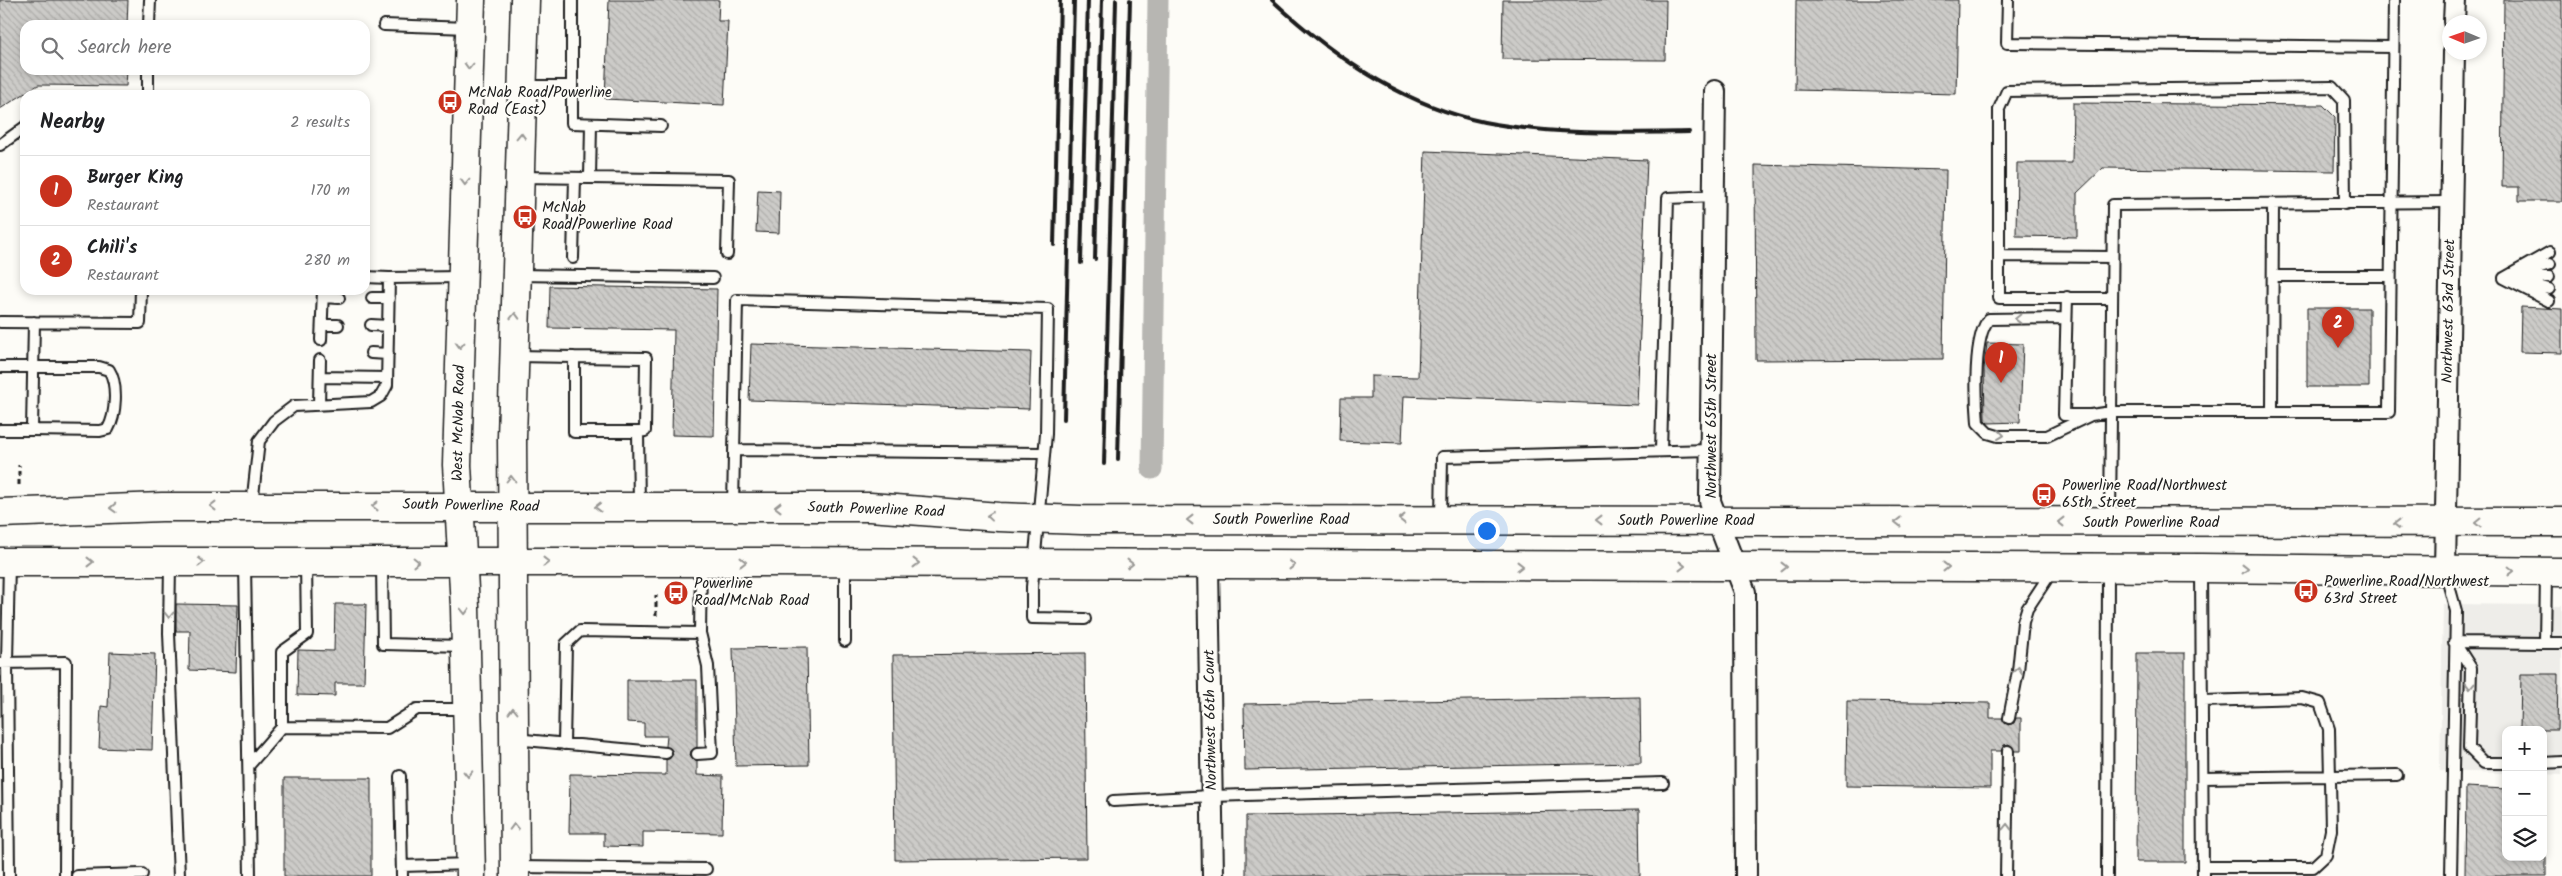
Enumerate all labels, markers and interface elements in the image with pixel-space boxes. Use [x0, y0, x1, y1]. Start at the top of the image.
north arrow [2442, 15, 2487, 60]
search box [20, 20, 370, 75]
text: Search here [78, 33, 172, 63]
icon: search [38, 34, 66, 62]
one-way arrow [464, 62, 474, 70]
place label: McNab Road/Powerline Road (East) [468, 81, 612, 122]
bus stop icon: McNab Road/Powerline Road (East) [437, 89, 463, 115]
text: Nearby [40, 106, 105, 139]
text: 2 results [290, 110, 350, 135]
one-way arrow [515, 132, 526, 140]
text: Burger King [87, 163, 184, 193]
text: 1 [54, 178, 58, 203]
text: 170 m [310, 178, 350, 203]
one-way arrow [460, 179, 471, 187]
text: Restaurant [87, 193, 159, 218]
place label: McNab Road/Powerline Road [542, 196, 673, 237]
bus stop icon: McNab Road/Powerline Road [512, 204, 538, 230]
text: Chili's [87, 233, 137, 263]
street label: Northwest 63rd Street [2436, 238, 2462, 383]
text: 2 [51, 248, 61, 273]
text: 280 m [304, 248, 350, 273]
text: Restaurant [87, 263, 159, 288]
pin: 2 [2322, 307, 2354, 348]
one-way arrow [510, 312, 520, 320]
one-way arrow [2013, 314, 2021, 324]
one-way arrow [455, 341, 466, 349]
pin: 1 [1985, 342, 2017, 383]
street label: Northwest 65th Street [1700, 353, 1724, 499]
street label: West McNab Road [446, 364, 472, 481]
one-way arrow [1997, 429, 2005, 440]
place label: Powerline Road/Northwest 65th Street [2062, 474, 2227, 515]
one-way arrow [506, 475, 516, 482]
bus stop icon: Powerline Road/Northwest 65th Street [2031, 482, 2057, 508]
street label: South Powerline Road [402, 493, 540, 519]
street label: South Powerline Road [807, 496, 945, 524]
one-way arrow [208, 501, 216, 511]
one-way arrow [371, 501, 378, 511]
one-way arrow [594, 502, 602, 512]
one-way arrow [774, 502, 782, 512]
one-way arrow [109, 503, 117, 514]
street label: South Powerline Road [1213, 508, 1350, 532]
street label: South Powerline Road [1618, 509, 1755, 533]
one-way arrow [985, 511, 993, 522]
street label: South Powerline Road [2083, 511, 2220, 535]
one-way arrow [1397, 514, 1405, 524]
one-way arrow [1186, 515, 1194, 525]
one-way arrow [1595, 515, 1602, 525]
one-way arrow [1894, 517, 1902, 527]
one-way arrow [2057, 517, 2064, 527]
your location [1474, 518, 1500, 544]
one-way arrow [2474, 518, 2482, 528]
one-way arrow [2393, 519, 2400, 529]
one-way arrow [86, 557, 94, 567]
one-way arrow [198, 557, 205, 567]
one-way arrow [412, 557, 420, 567]
one-way arrow [542, 557, 550, 567]
one-way arrow [740, 557, 748, 567]
one-way arrow [912, 558, 920, 568]
one-way arrow [1126, 559, 1134, 569]
one-way arrow [1288, 560, 1296, 570]
one-way arrow [1516, 561, 1524, 571]
one-way arrow [1678, 561, 1686, 571]
one-way arrow [1780, 562, 1788, 572]
one-way arrow [1943, 562, 1951, 572]
one-way arrow [2241, 564, 2249, 574]
one-way arrow [2508, 566, 2516, 577]
place label: Powerline Road/Northwest 63rd Street [2324, 570, 2489, 611]
place label: Powerline Road/McNab Road [694, 572, 810, 613]
bus stop icon: Powerline Road/Northwest 63rd Street [2293, 578, 2319, 604]
bus stop icon: Powerline Road/McNab Road [663, 580, 689, 606]
one-way arrow [459, 608, 470, 616]
one-way arrow [164, 611, 175, 619]
street label: Northwest 66th Court [1198, 649, 1224, 791]
one-way arrow [2013, 666, 2023, 675]
one-way arrow [2465, 682, 2475, 690]
one-way arrow [508, 707, 518, 715]
map controls [2502, 726, 2547, 861]
button: + [2502, 726, 2547, 771]
one-way arrow [463, 770, 473, 778]
button: − [2502, 771, 2547, 816]
button: layers [2502, 816, 2547, 861]
one-way arrow [509, 823, 519, 831]
one-way arrow [2001, 823, 2012, 831]

